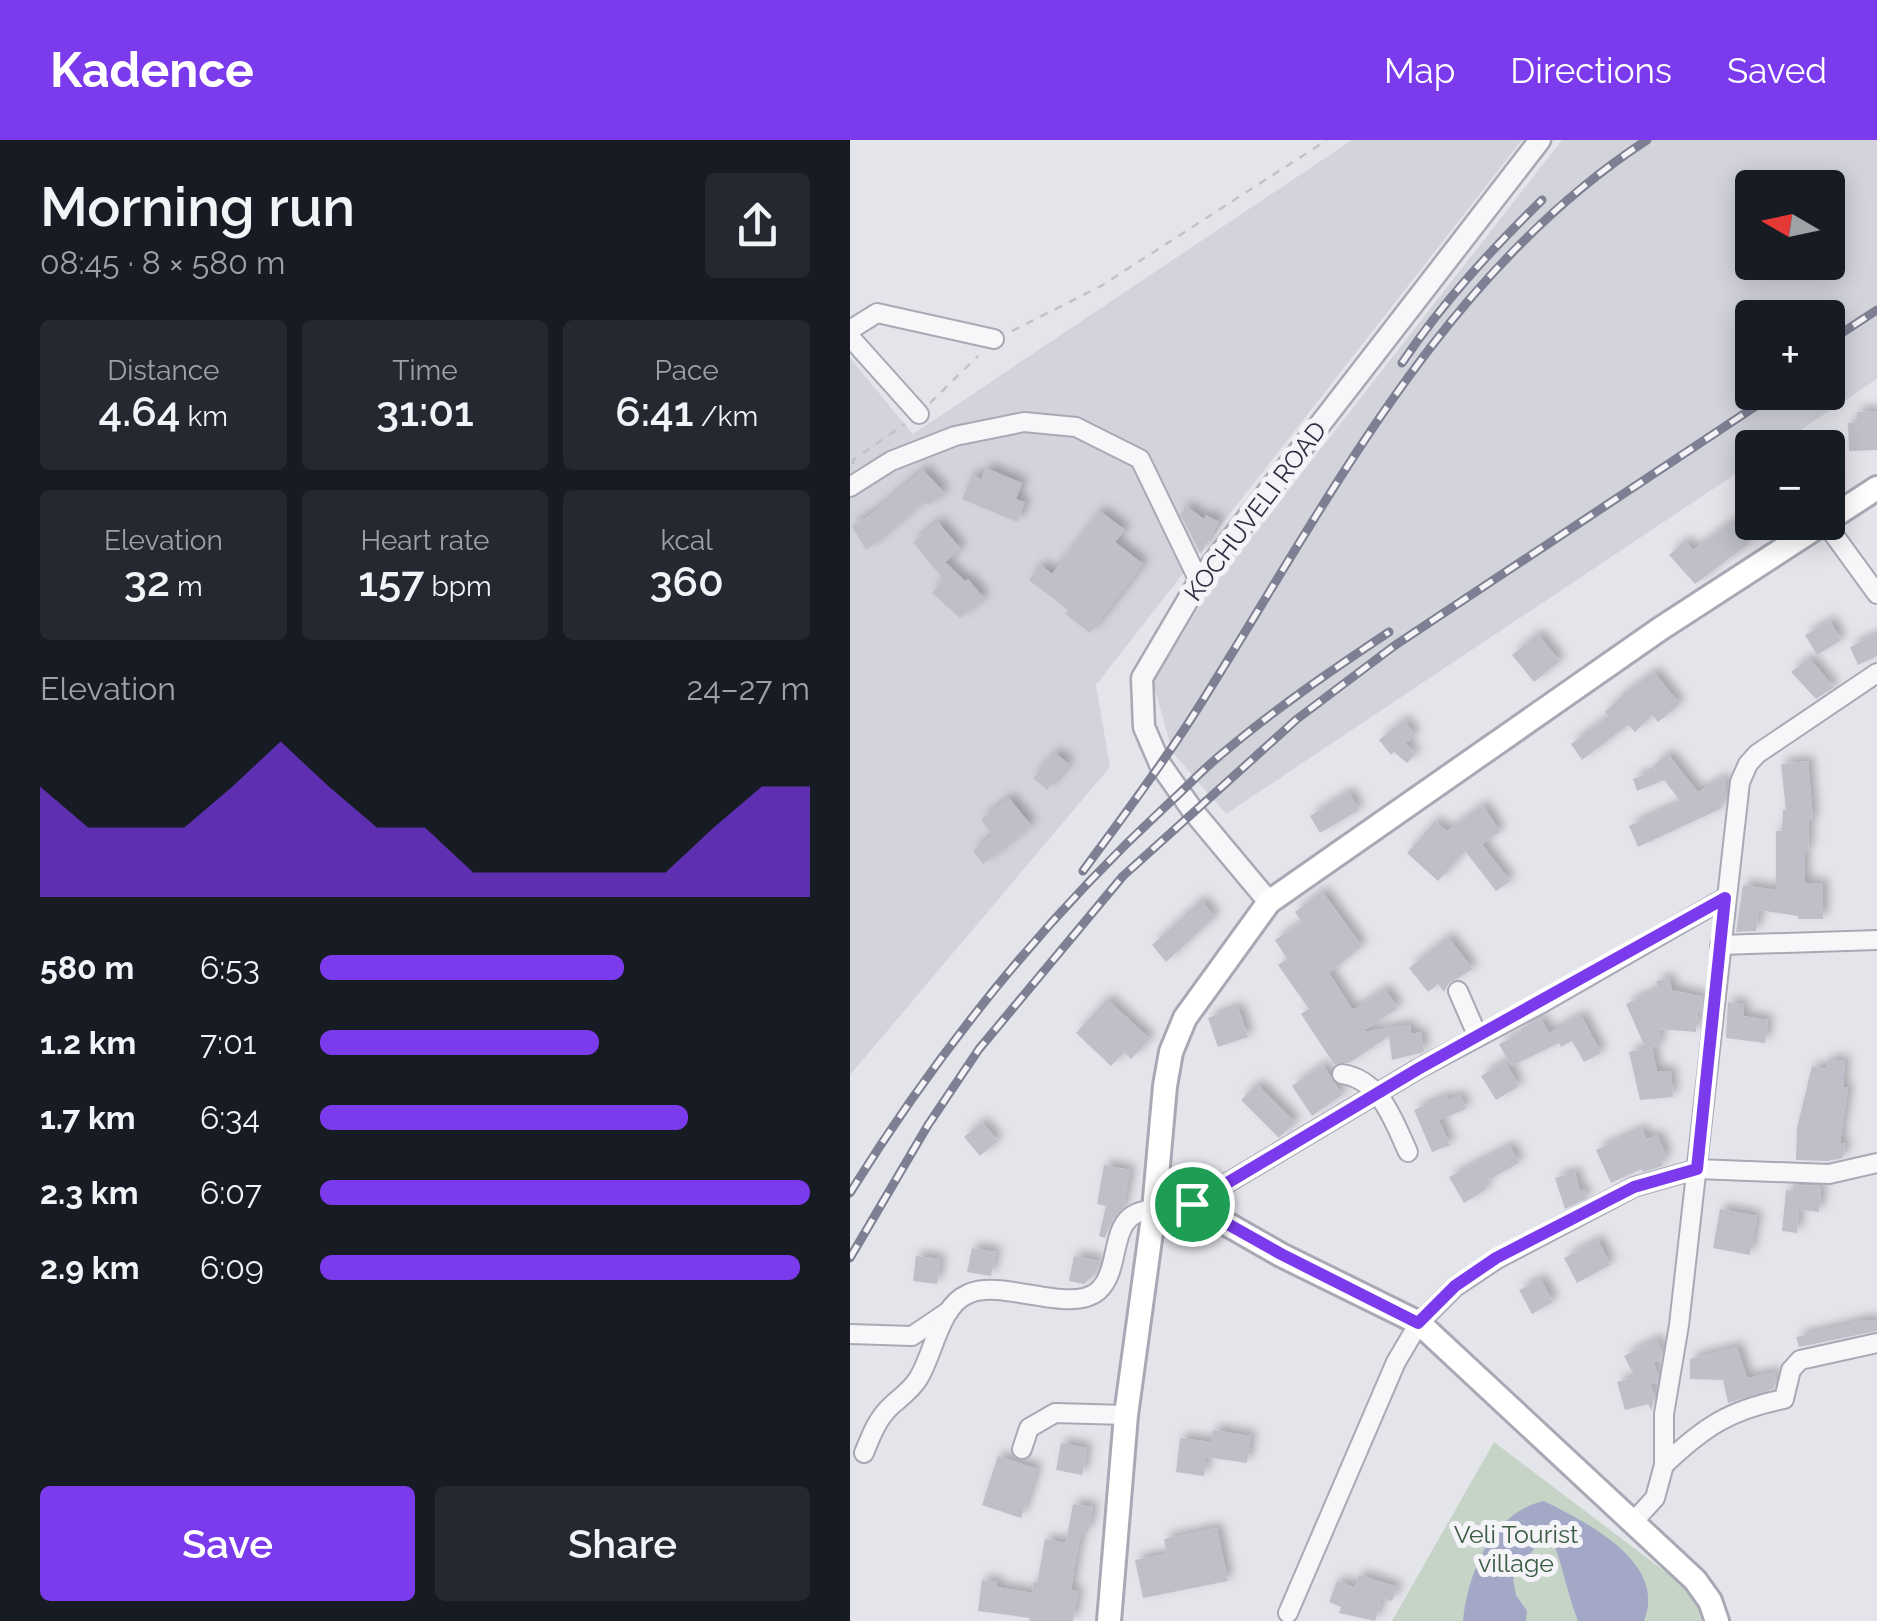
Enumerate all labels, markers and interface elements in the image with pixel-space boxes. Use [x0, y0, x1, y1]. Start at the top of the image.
text: Kadence [50, 42, 254, 98]
text: Map [1384, 50, 1455, 91]
text: Directions [1510, 50, 1672, 91]
text: Saved [1727, 50, 1827, 91]
north arrow [1735, 170, 1845, 280]
map controls [1735, 170, 1845, 540]
button: share [705, 173, 810, 278]
text: Morning run [40, 174, 355, 239]
text: 08:45 · 8 × 580 m [40, 244, 285, 281]
button: + [1735, 300, 1845, 410]
text: Distance [107, 354, 219, 387]
text: Time [392, 354, 458, 387]
text: Pace [655, 354, 719, 387]
text: 4.64 [99, 387, 180, 436]
text: 31:01 [376, 387, 474, 436]
text: 6:41 [615, 387, 694, 436]
text: km [180, 400, 228, 433]
text: /km [694, 400, 758, 433]
street label: KOCHUVELI ROAD [1178, 415, 1332, 607]
button: − [1735, 430, 1845, 540]
text: Elevation [104, 524, 223, 557]
text: Heart rate [361, 524, 489, 557]
text: kcal [660, 524, 713, 557]
text: 32 [124, 557, 170, 606]
text: 157 [358, 557, 424, 606]
text: 360 [649, 557, 724, 606]
text: m [170, 570, 203, 603]
text: bpm [424, 570, 492, 603]
text: Elevation [40, 670, 176, 707]
text: 24–27 m [686, 670, 810, 707]
text: 580 m [40, 949, 134, 986]
text: 6:53 [200, 949, 260, 986]
text: 1.2 km [40, 1024, 136, 1061]
text: 7:01 [200, 1024, 256, 1061]
text: 1.7 km [40, 1099, 136, 1136]
text: 6:34 [200, 1099, 260, 1136]
pin [1150, 1162, 1235, 1247]
text: 2.3 km [40, 1174, 138, 1211]
text: 6:07 [200, 1174, 262, 1211]
icon: arrive [1165, 1177, 1220, 1232]
text: 2.9 km [40, 1249, 139, 1286]
text: 6:09 [200, 1249, 264, 1286]
button: Save [40, 1486, 415, 1601]
button: Share [435, 1486, 810, 1601]
park label: Veli Tourist village [1454, 1519, 1579, 1578]

